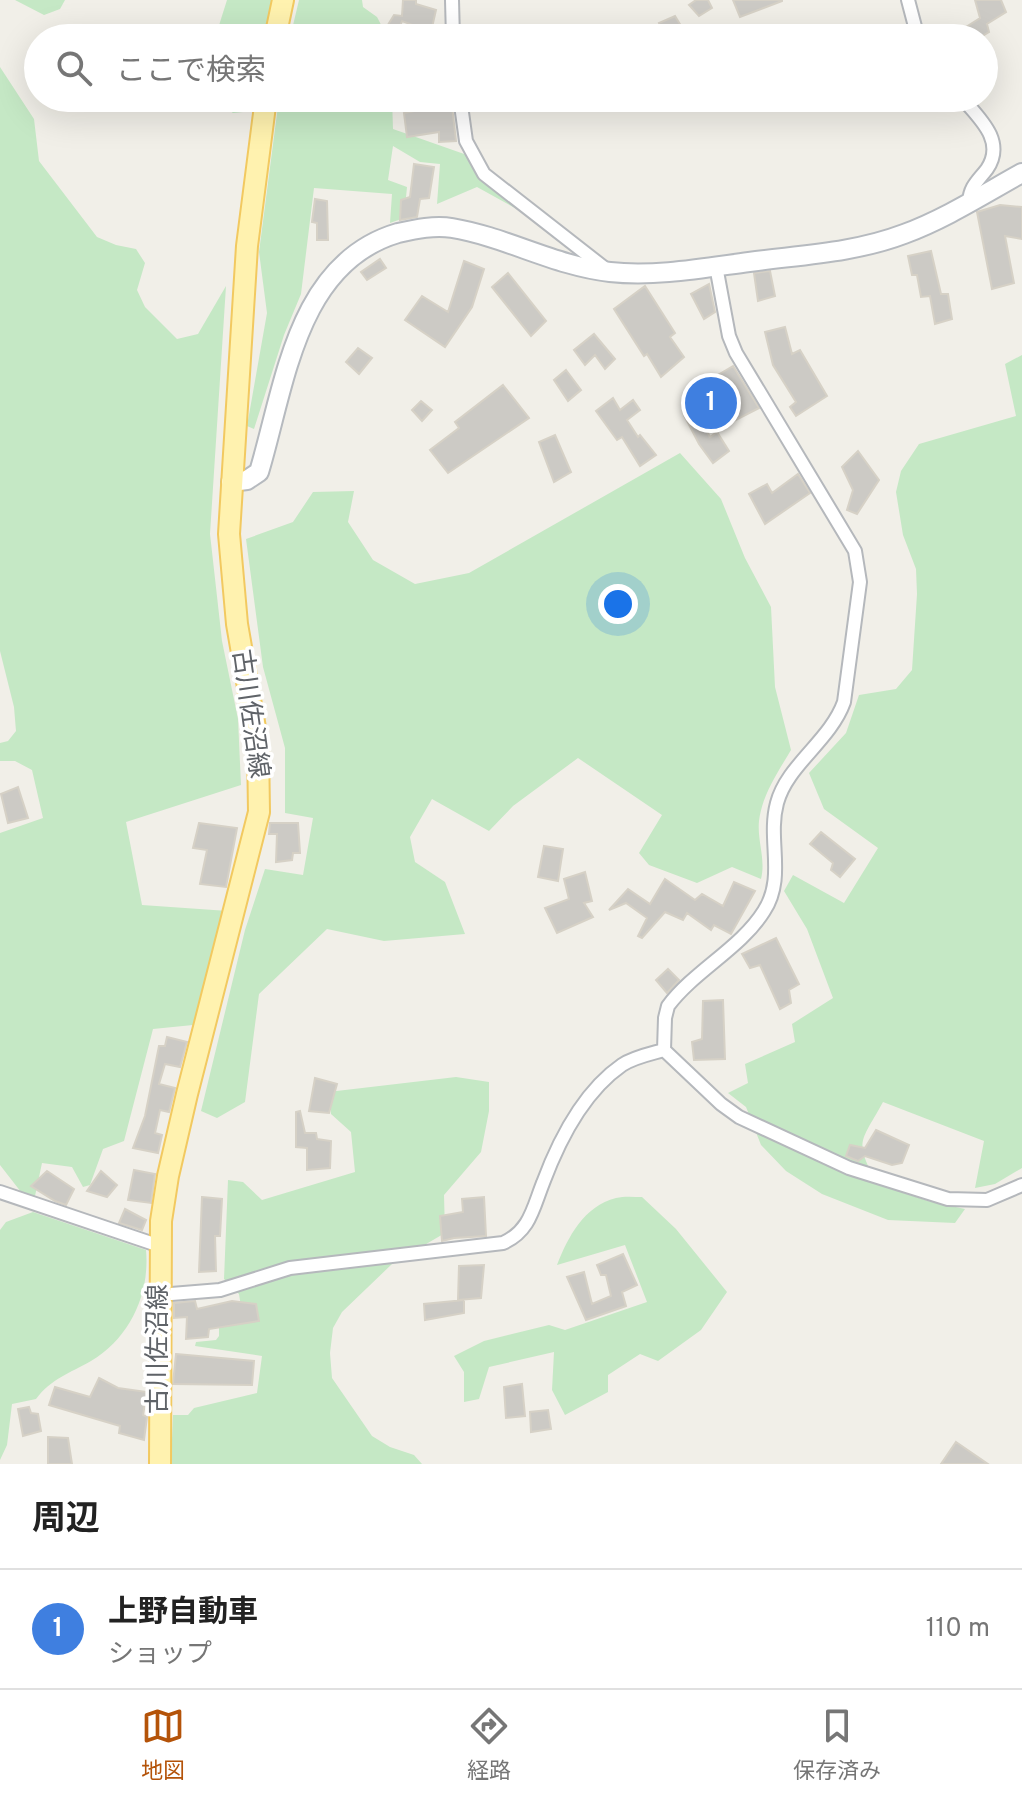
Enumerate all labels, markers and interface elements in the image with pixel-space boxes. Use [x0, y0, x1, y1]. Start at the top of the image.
search box [24, 24, 998, 112]
icon: search [52, 46, 96, 90]
text: ここで検索 [116, 54, 266, 91]
pin: 1 [685, 373, 737, 433]
your location [598, 584, 638, 624]
street label: 古川佐沼線 [224, 647, 274, 781]
street label: 古川佐沼線 [143, 1284, 176, 1414]
text: 周辺 [32, 1499, 100, 1542]
text: 上野自動車 [108, 1595, 258, 1632]
text: 1 [53, 1613, 63, 1646]
text: 110 m [926, 1613, 990, 1646]
text: ショップ [108, 1639, 212, 1672]
tab: 地図 [141, 1704, 185, 1786]
tab: 経路 [467, 1704, 511, 1786]
tab: 保存済み [793, 1704, 881, 1786]

